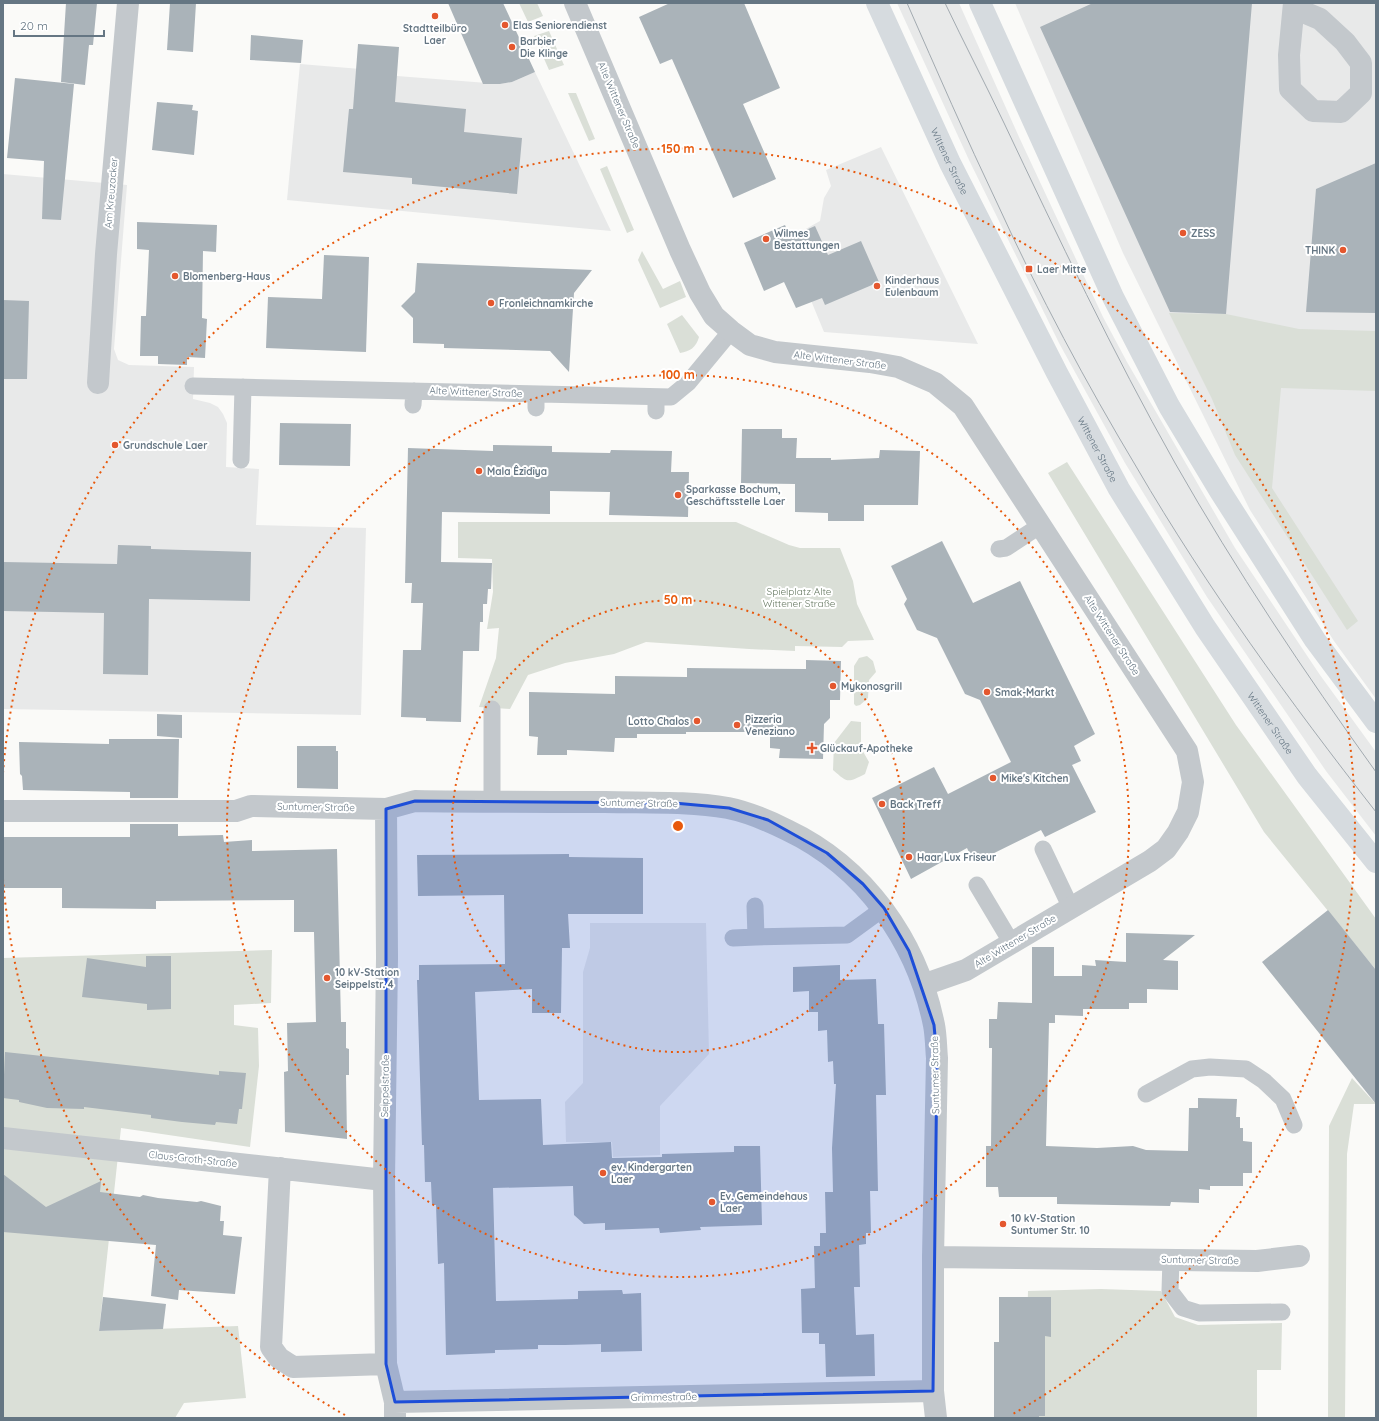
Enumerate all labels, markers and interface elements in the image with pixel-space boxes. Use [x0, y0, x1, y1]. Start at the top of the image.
marker: Stadtteilbüro Laer [430, 11, 440, 21]
scale bar [14, 12, 104, 38]
text: 20 m [20, 18, 48, 33]
place label: Elas Seniorendienst [513, 19, 607, 32]
marker: Elas Seniorendienst [500, 20, 510, 30]
place label: Stadtteilbüro Laer [403, 22, 467, 47]
place label: Barbier Die Klinge [520, 35, 568, 60]
marker: Barbier Die Klinge [507, 42, 517, 52]
street label: Alte Wittener Straße [595, 60, 643, 151]
street label: Wittener Straße [928, 126, 972, 197]
text: 150 m [661, 141, 695, 156]
street label: Am Kreuzacker [101, 157, 121, 229]
place label: Wilmes Bestattungen [774, 227, 840, 252]
place label: ZESS [1191, 227, 1215, 240]
marker: ZESS [1178, 228, 1188, 238]
marker: Wilmes Bestattungen [761, 234, 771, 244]
place label: THINK [1305, 244, 1335, 257]
marker: THINK [1338, 245, 1348, 255]
place label: Laer Mitte [1037, 263, 1087, 276]
marker: Laer Mitte [1024, 264, 1034, 274]
place label: Blomenberg-Haus [183, 270, 270, 283]
marker: Blomenberg-Haus [170, 271, 180, 281]
place label: Kinderhaus Eulenbaum [885, 274, 939, 299]
marker: Kinderhaus Eulenbaum [872, 281, 882, 291]
place label: Fronleichnamkirche [499, 297, 593, 310]
marker: Fronleichnamkirche [486, 298, 496, 308]
street label: Alte Wittener Straße [793, 348, 887, 372]
text: 100 m [661, 367, 695, 382]
street label: Alte Wittener Straße [429, 384, 523, 400]
street label: Wittener Straße [1075, 414, 1121, 485]
place label: Grundschule Laer [123, 439, 208, 452]
marker: Grundschule Laer [110, 440, 120, 450]
place label: Mala Êzîdîya [487, 465, 547, 478]
marker: Mala Êzîdîya [474, 466, 484, 476]
place label: Sparkasse Bochum, Geschäftsstelle Laer [686, 483, 786, 508]
marker: Sparkasse Bochum, Geschäftsstelle Laer [673, 490, 683, 500]
park label: Spielplatz Alte Wittener Straße [763, 585, 836, 610]
text: 50 m [664, 592, 692, 607]
street label: Alte Wittener Straße [1081, 592, 1143, 678]
place label: Mykonosgrill [841, 680, 902, 693]
marker: Mykonosgrill [828, 681, 838, 691]
place label: Smak-Markt [995, 686, 1055, 699]
marker: Smak-Markt [982, 687, 992, 697]
street label: Wittener Straße [1245, 689, 1297, 757]
place label: Pizzeria Veneziano [745, 713, 795, 738]
place label: Lotto Chalos [628, 715, 689, 728]
marker: Lotto Chalos [692, 716, 702, 726]
marker: Pizzeria Veneziano [732, 720, 742, 730]
place label: Glückauf-Apotheke [820, 742, 913, 755]
marker: Glückauf-Apotheke [807, 743, 817, 753]
place label: Mike's Kitchen [1001, 772, 1069, 785]
marker: Mike's Kitchen [988, 773, 998, 783]
street label: Suntumer Straße [600, 796, 678, 810]
place label: Back Treff [890, 798, 941, 811]
marker: Back Treff [877, 799, 887, 809]
street label: Suntumer Straße [277, 800, 355, 814]
centre of rings [671, 819, 685, 833]
place label: Haar Lux Friseur [917, 851, 997, 864]
marker: Haar Lux Friseur [904, 852, 914, 862]
street label: Alte Wittener Straße [972, 911, 1059, 971]
place label: 10 kV-Station Seippelstr. 4 [335, 966, 399, 991]
marker: 10 kV-Station Seippelstr. 4 [322, 973, 332, 983]
street label: Suntumer Straße [928, 1036, 942, 1114]
street label: Seippelstraße [378, 1054, 392, 1118]
street label: Claus-Groth-Straße [148, 1148, 238, 1170]
place label: ev. Kindergarten Laer [611, 1161, 692, 1186]
marker: ev. Kindergarten Laer [598, 1168, 608, 1178]
place label: Ev. Gemeindehaus Laer [720, 1190, 808, 1215]
marker: Ev. Gemeindehaus Laer [707, 1197, 717, 1207]
place label: 10 kV-Station Suntumer Str. 10 [1011, 1212, 1090, 1237]
marker: 10 kV-Station Suntumer Str. 10 [998, 1219, 1008, 1229]
street label: Suntumer Straße [1161, 1253, 1239, 1267]
street label: Grimmestraße [631, 1390, 698, 1404]

